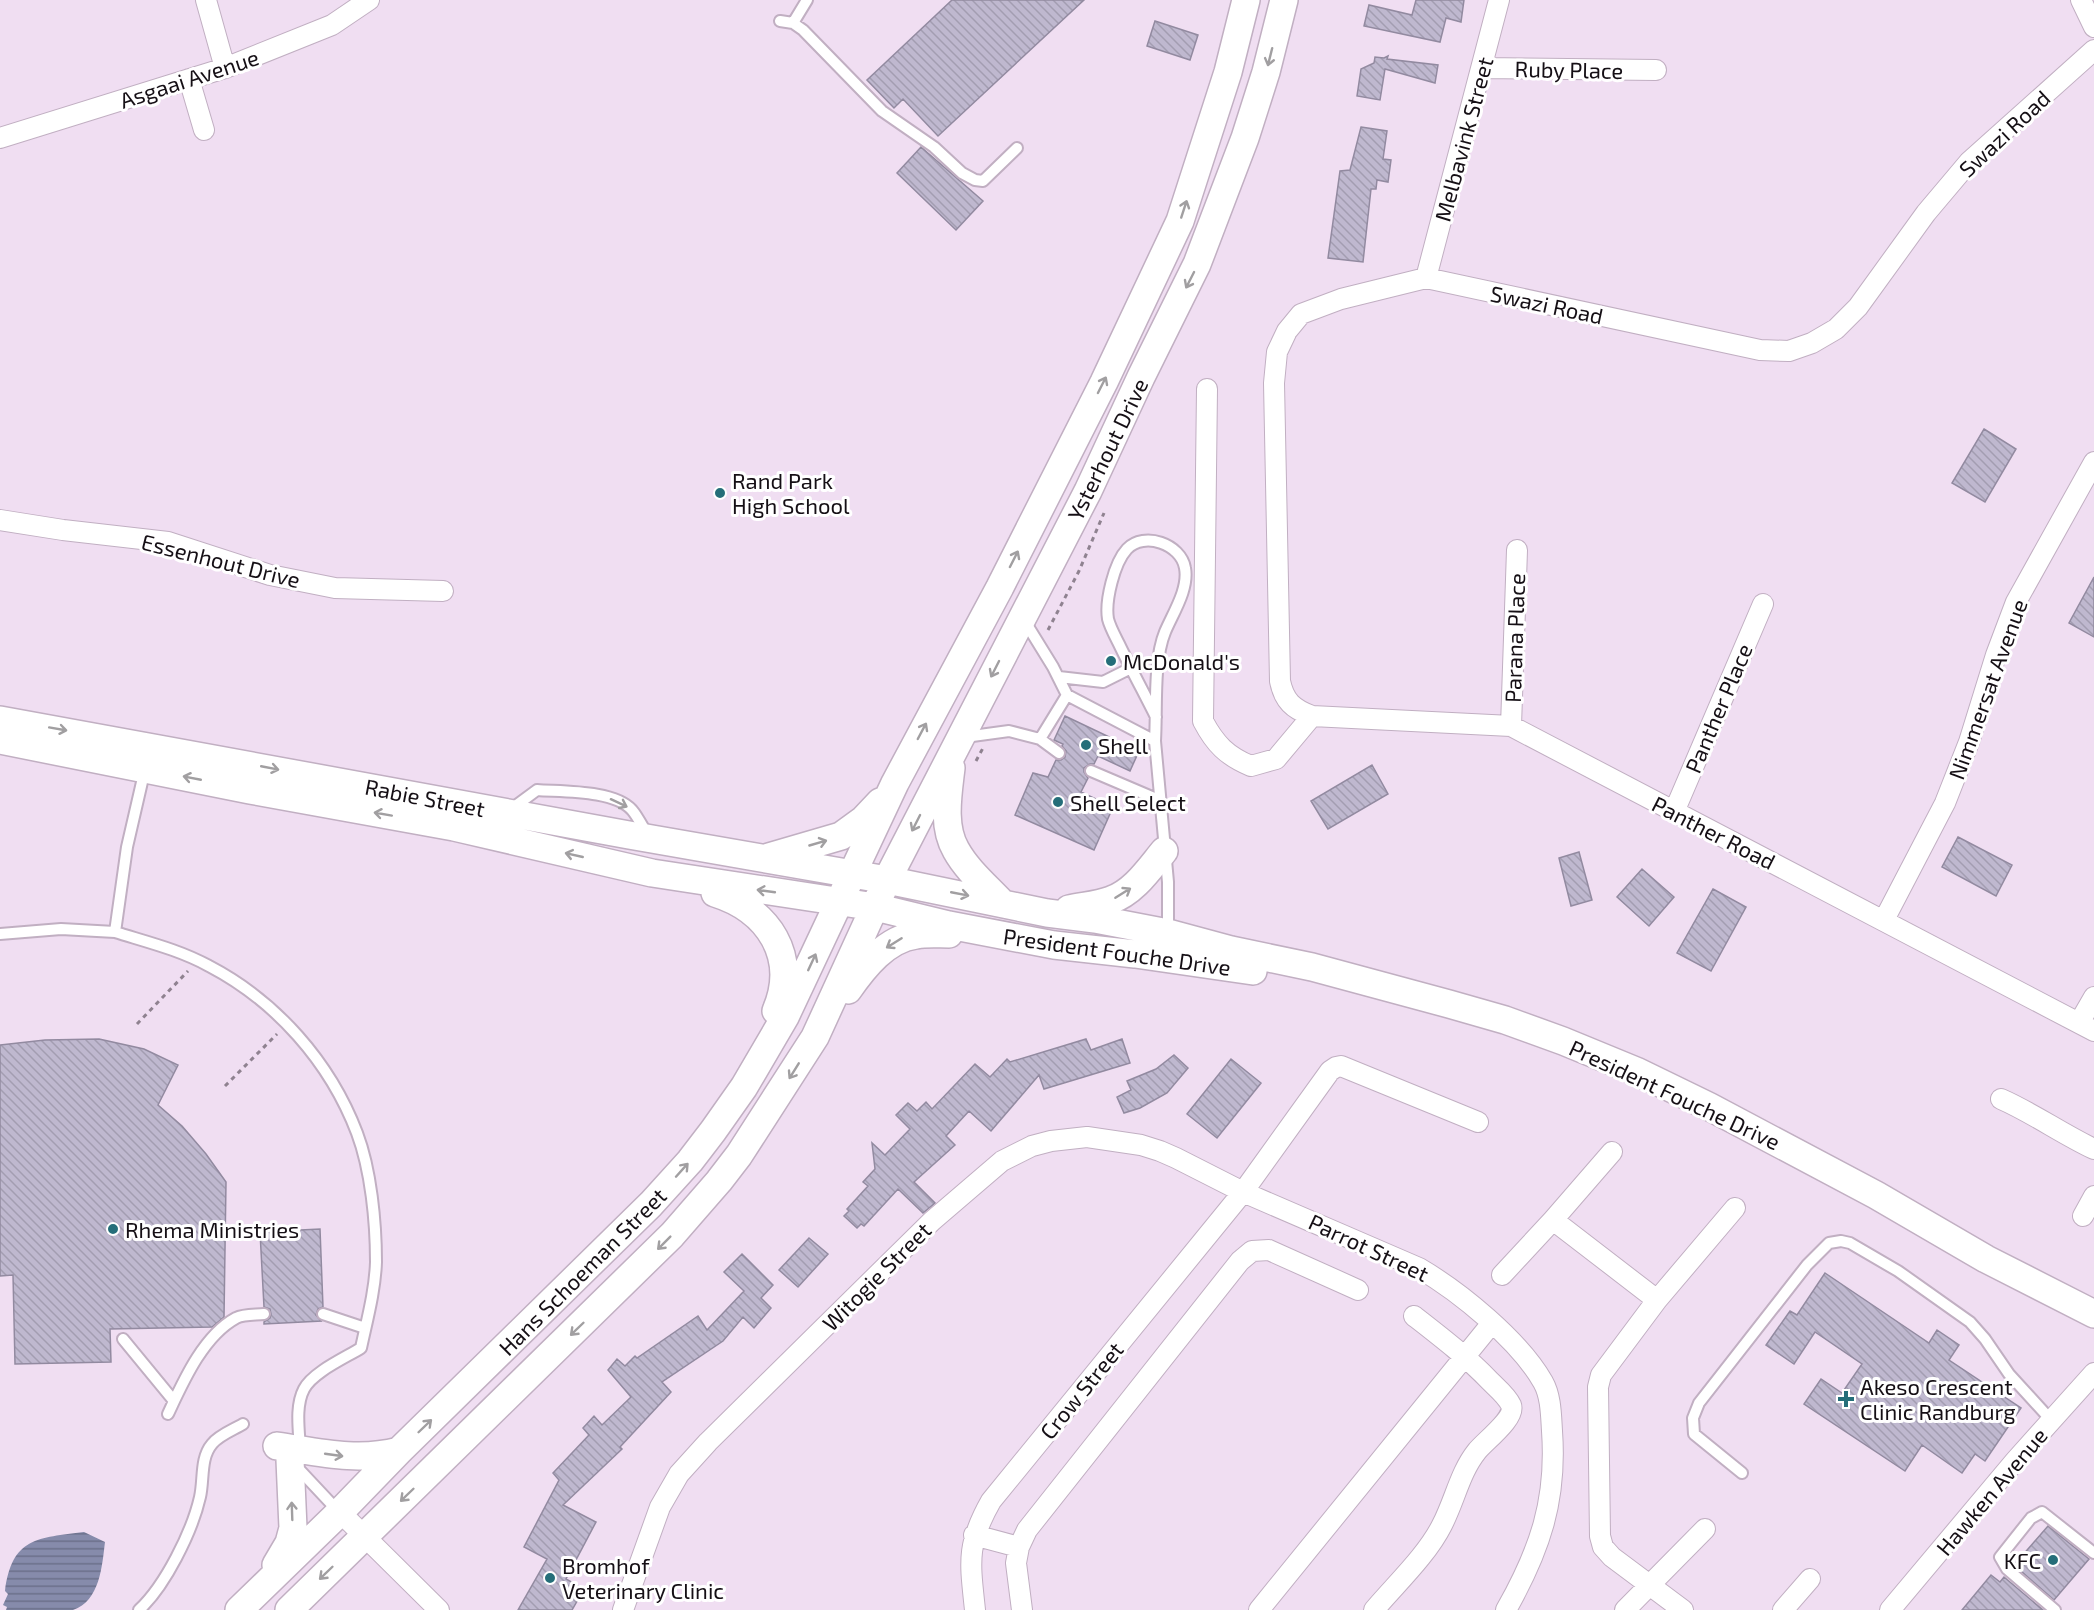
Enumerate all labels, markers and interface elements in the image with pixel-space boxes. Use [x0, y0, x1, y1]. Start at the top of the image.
street label: Asgaai Avenue [116, 43, 262, 113]
one-way arrow [1263, 47, 1275, 66]
street label: Melbavink Street [1429, 54, 1497, 224]
street label: Ruby Place [1514, 55, 1624, 83]
street label: Swazi Road [1953, 84, 2055, 182]
one-way arrow [1179, 200, 1190, 219]
one-way arrow [1184, 270, 1195, 288]
street label: Swazi Road [1488, 279, 1606, 329]
street label: Ysterhout Drive [1061, 374, 1153, 524]
one-way arrow [1097, 377, 1108, 395]
place label: Rand Park High School [732, 467, 850, 518]
marker: Rand Park High School [713, 486, 727, 500]
street label: Essenhout Drive [139, 528, 303, 592]
one-way arrow [1009, 551, 1020, 569]
street label: Parana Place [1499, 573, 1529, 703]
street label: Nimmersat Avenue [1942, 595, 2032, 783]
street label: Panther Place [1679, 639, 1757, 777]
place label: McDonald's [1123, 648, 1240, 674]
marker: McDonald's [1104, 654, 1118, 668]
one-way arrow [989, 660, 1001, 678]
one-way arrow [917, 723, 928, 741]
one-way arrow [47, 724, 67, 735]
place label: Shell [1098, 732, 1148, 758]
marker: Shell [1079, 738, 1093, 752]
one-way arrow [260, 763, 279, 774]
one-way arrow [183, 772, 202, 783]
street label: Rabie Street [363, 773, 487, 821]
place label: Shell Select [1070, 789, 1186, 815]
street label: Panther Road [1648, 790, 1780, 874]
marker: Shell Select [1051, 795, 1065, 809]
one-way arrow [610, 798, 628, 809]
one-way arrow [374, 808, 394, 819]
one-way arrow [910, 813, 922, 831]
one-way arrow [808, 837, 827, 848]
one-way arrow [565, 848, 584, 860]
one-way arrow [756, 886, 776, 897]
one-way arrow [1114, 887, 1131, 899]
one-way arrow [950, 889, 969, 900]
street label: President Fouche Drive [1002, 922, 1232, 980]
one-way arrow [885, 937, 902, 950]
one-way arrow [806, 953, 818, 971]
street label: President Fouche Drive [1566, 1034, 1784, 1154]
one-way arrow [787, 1062, 799, 1079]
one-way arrow [675, 1162, 689, 1177]
street label: Hans Schoeman Street [493, 1182, 671, 1360]
street label: Parrot Street [1305, 1208, 1433, 1286]
place label: Rhema Ministries [125, 1216, 299, 1242]
street label: Witogie Street [816, 1216, 936, 1336]
marker: Rhema Ministries [106, 1222, 120, 1236]
one-way arrow [657, 1235, 671, 1250]
one-way arrow [569, 1322, 584, 1337]
street label: Crow Street [1034, 1336, 1128, 1444]
place label: Akeso Crescent Clinic Randburg [1860, 1373, 2016, 1424]
marker: Akeso Crescent Clinic Randburg [1837, 1390, 1855, 1408]
one-way arrow [418, 1418, 433, 1433]
street label: Hawken Avenue [1930, 1422, 2052, 1560]
one-way arrow [324, 1450, 344, 1461]
one-way arrow [399, 1487, 414, 1502]
one-way arrow [287, 1502, 298, 1522]
place label: KFC [2004, 1547, 2041, 1573]
place label: Bromhof Veterinary Clinic [562, 1552, 724, 1603]
marker: KFC [2046, 1553, 2060, 1567]
one-way arrow [319, 1566, 334, 1581]
marker: Bromhof Veterinary Clinic [543, 1571, 557, 1585]

